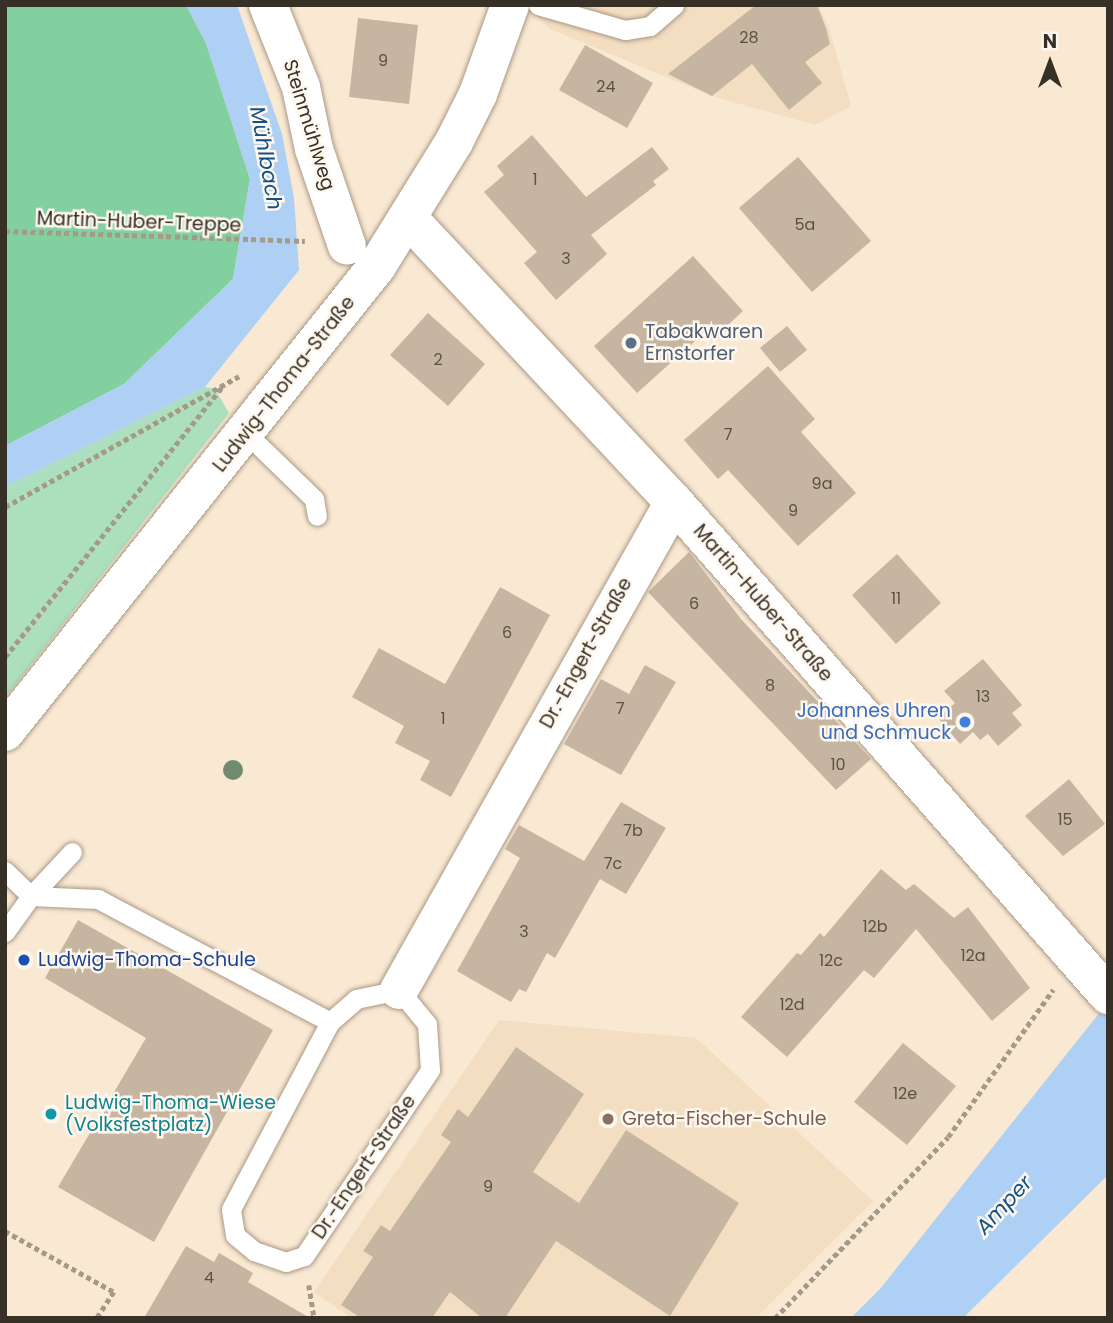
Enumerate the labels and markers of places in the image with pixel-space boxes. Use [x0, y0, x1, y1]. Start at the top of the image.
place label: Tabakwaren Ernstorfer [645, 321, 763, 365]
marker: Tabakwaren Ernstorfer [623, 335, 639, 351]
place label: Johannes Uhren und Schmuck [797, 700, 951, 744]
marker: Johannes Uhren und Schmuck [957, 714, 973, 730]
place label: Ludwig-Thoma-Schule [38, 949, 256, 971]
marker: Ludwig-Thoma-Schule [16, 952, 32, 968]
place label: Ludwig-Thoma-Wiese (Volksfestplatz) [65, 1092, 276, 1136]
marker: Ludwig-Thoma-Wiese (Volksfestplatz) [43, 1106, 59, 1122]
place label: Greta-Fischer-Schule [622, 1108, 827, 1130]
marker: Greta-Fischer-Schule [600, 1111, 616, 1127]

